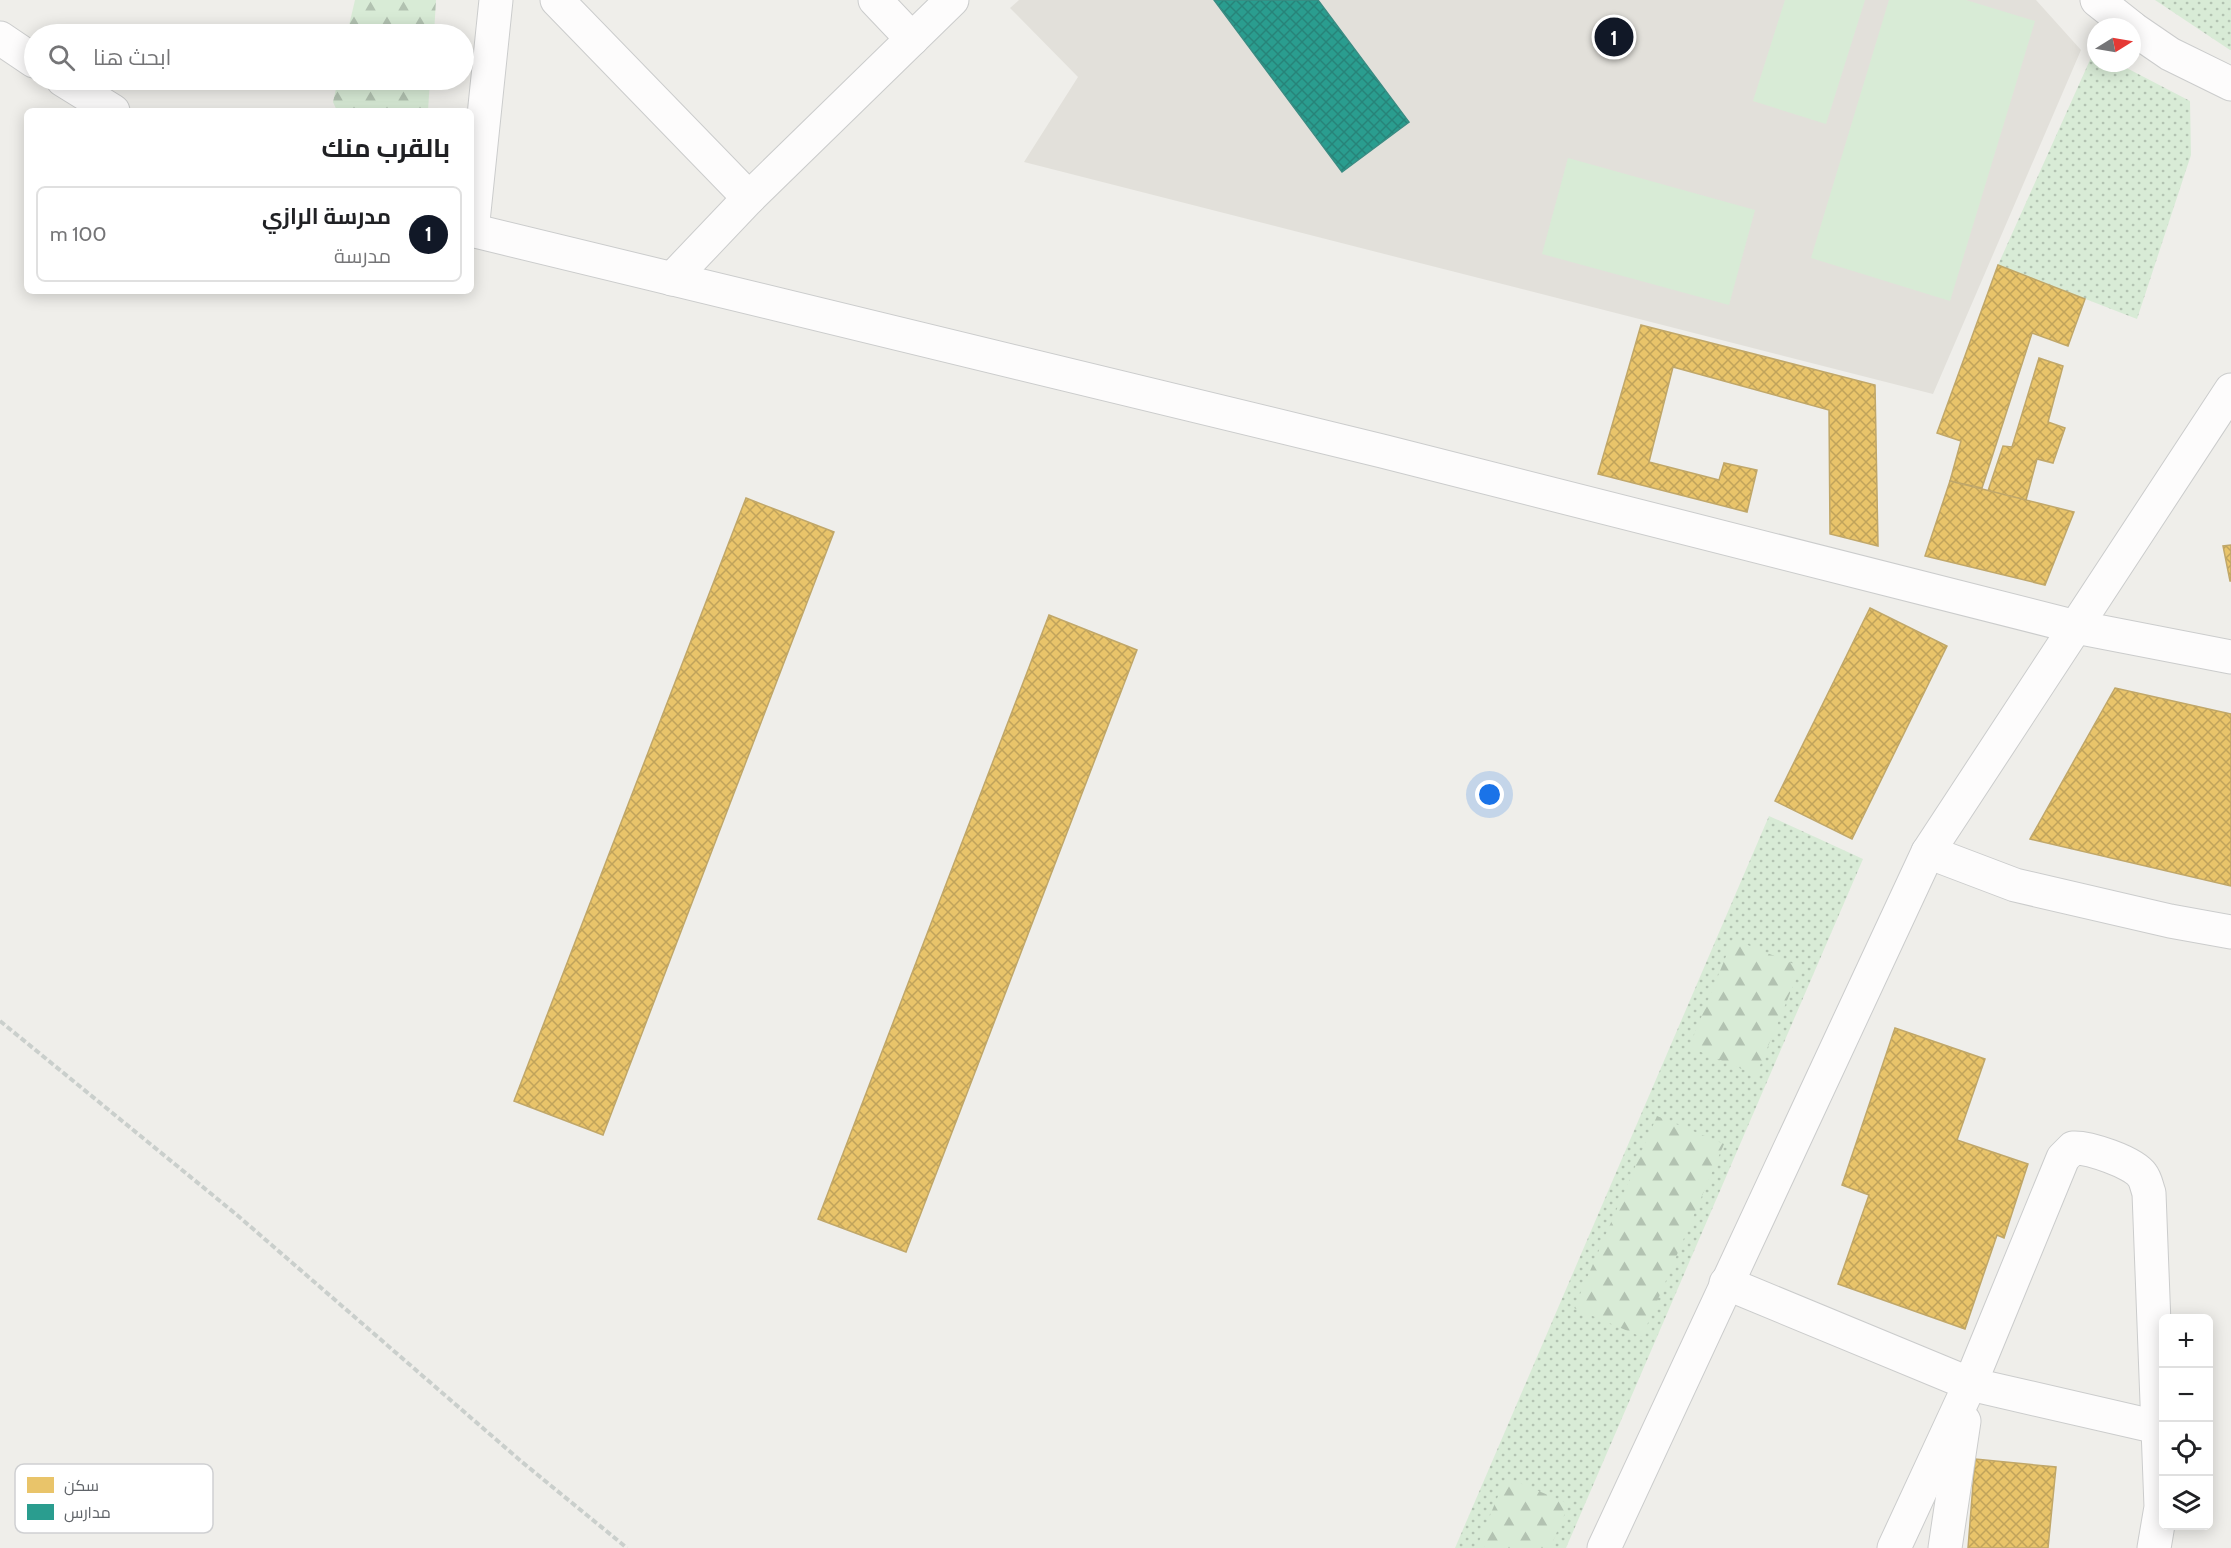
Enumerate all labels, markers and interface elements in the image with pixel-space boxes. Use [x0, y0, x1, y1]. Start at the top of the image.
pin: 1 [1594, 15, 1634, 60]
north arrow [2087, 18, 2141, 72]
search box [24, 24, 474, 90]
icon: search [45, 41, 78, 74]
text: ابحث هنا [93, 44, 171, 71]
text: بالقرب منك [322, 132, 450, 164]
text: مدرسة الرازي [262, 203, 391, 230]
text: 100 m [50, 222, 107, 246]
text: 1 [425, 222, 432, 246]
text: مدرسة [334, 244, 391, 268]
your location [1475, 780, 1504, 809]
map controls [2159, 1314, 2213, 1530]
button: + [2159, 1314, 2213, 1368]
button: − [2159, 1368, 2213, 1422]
button: locate [2159, 1422, 2213, 1476]
legend [15, 1464, 213, 1533]
text: سكن [64, 1476, 99, 1496]
button: layers [2159, 1476, 2213, 1530]
text: مدارس [64, 1503, 111, 1523]

